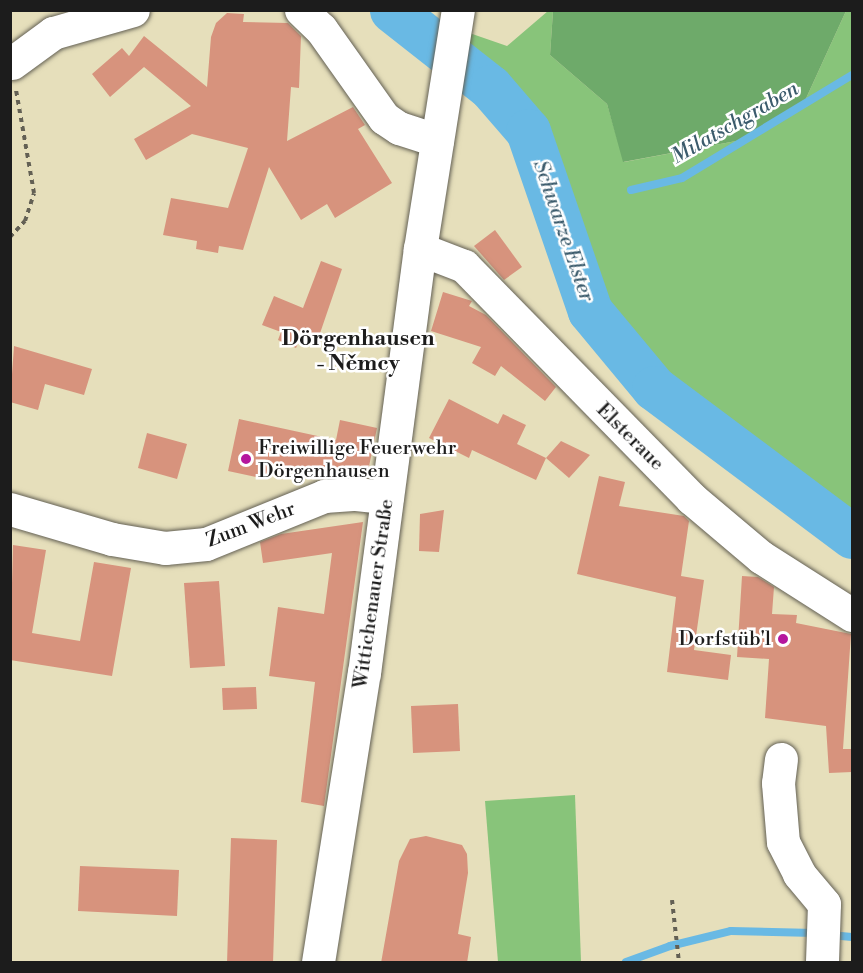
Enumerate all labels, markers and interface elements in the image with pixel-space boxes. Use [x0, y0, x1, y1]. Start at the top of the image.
water label: Milatschgraben [667, 76, 803, 170]
water label: Schwarze Elster [527, 157, 599, 305]
district label: Dörgenhausen - Němcy [282, 325, 434, 376]
street label: Elsteraue [591, 398, 669, 476]
place label: Freiwillige Feuerwehr Dörgenhausen [258, 436, 456, 483]
marker: Freiwillige Feuerwehr Dörgenhausen [239, 452, 253, 466]
street label: Zum Wehr [203, 497, 299, 553]
street label: Wittichenauer Straße [349, 498, 399, 690]
place label: Dorfstüb'l [679, 627, 771, 651]
marker: Dorfstüb'l [776, 632, 790, 646]

